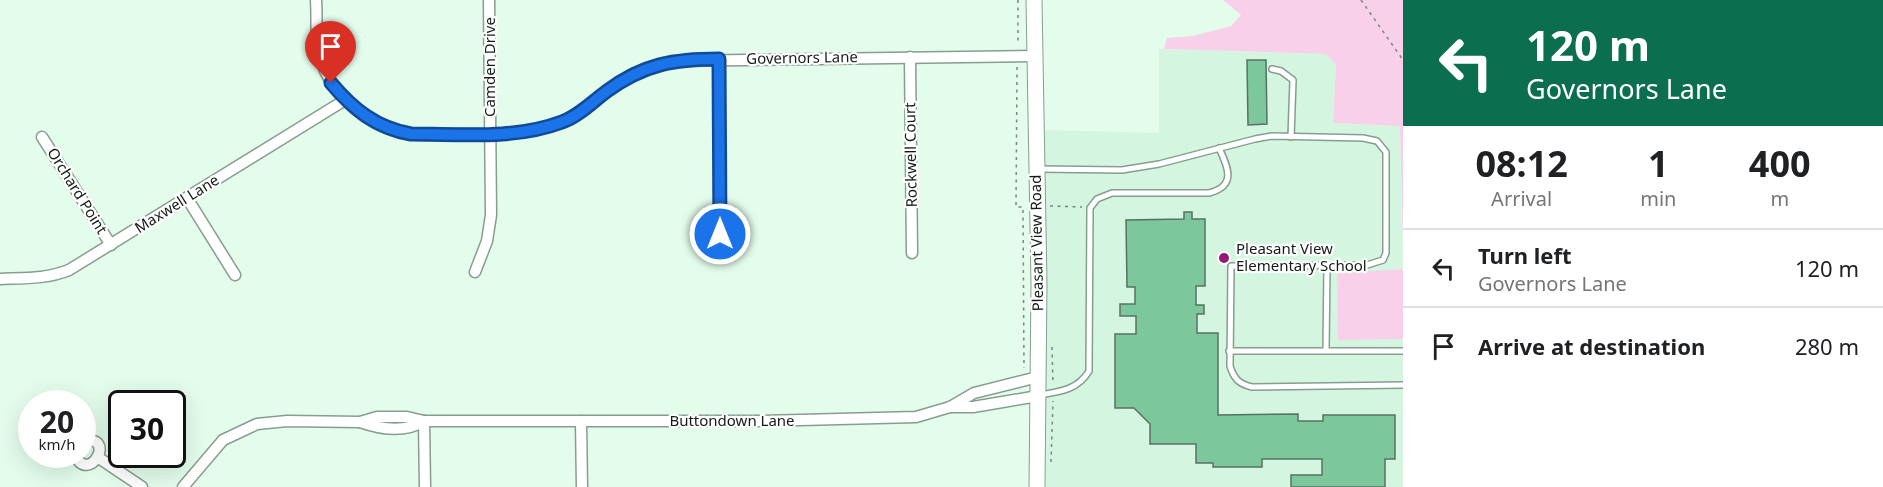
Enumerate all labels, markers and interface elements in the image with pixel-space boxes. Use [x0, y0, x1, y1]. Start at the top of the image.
text: 120 m [1526, 16, 1650, 73]
street label: Camden Drive [479, 17, 499, 117]
pin [305, 21, 356, 83]
icon: left [1427, 24, 1505, 102]
icon: arrive [314, 30, 347, 63]
street label: Governors Lane [746, 46, 858, 68]
text: Governors Lane [1526, 70, 1727, 107]
street label: Rockwell Court [899, 102, 921, 208]
text: 08:12 [1475, 139, 1568, 188]
text: 1 [1648, 139, 1669, 188]
text: 400 [1749, 139, 1811, 188]
street label: Orchard Point [43, 144, 113, 238]
street label: Maxwell Lane [131, 169, 222, 237]
street label: Pleasant View Road [1025, 174, 1047, 312]
text: Arrival [1491, 185, 1552, 212]
text: min [1640, 185, 1676, 212]
text: m [1770, 185, 1789, 212]
position arrow [688, 202, 752, 266]
place label: Pleasant View Elementary School [1236, 238, 1367, 275]
text: Turn left [1478, 240, 1572, 270]
marker: Pleasant View Elementary School [1217, 251, 1231, 265]
icon: left [1427, 252, 1460, 285]
text: 120 m [1795, 253, 1859, 283]
text: Governors Lane [1478, 270, 1627, 297]
icon: arrive [1427, 330, 1460, 363]
text: Arrive at destination [1478, 331, 1705, 361]
text: 280 m [1795, 331, 1859, 361]
speed limit sign: 30 [108, 390, 186, 468]
text: 20 [40, 401, 74, 442]
street label: Buttondown Lane [669, 410, 795, 430]
text: km/h [39, 434, 75, 454]

